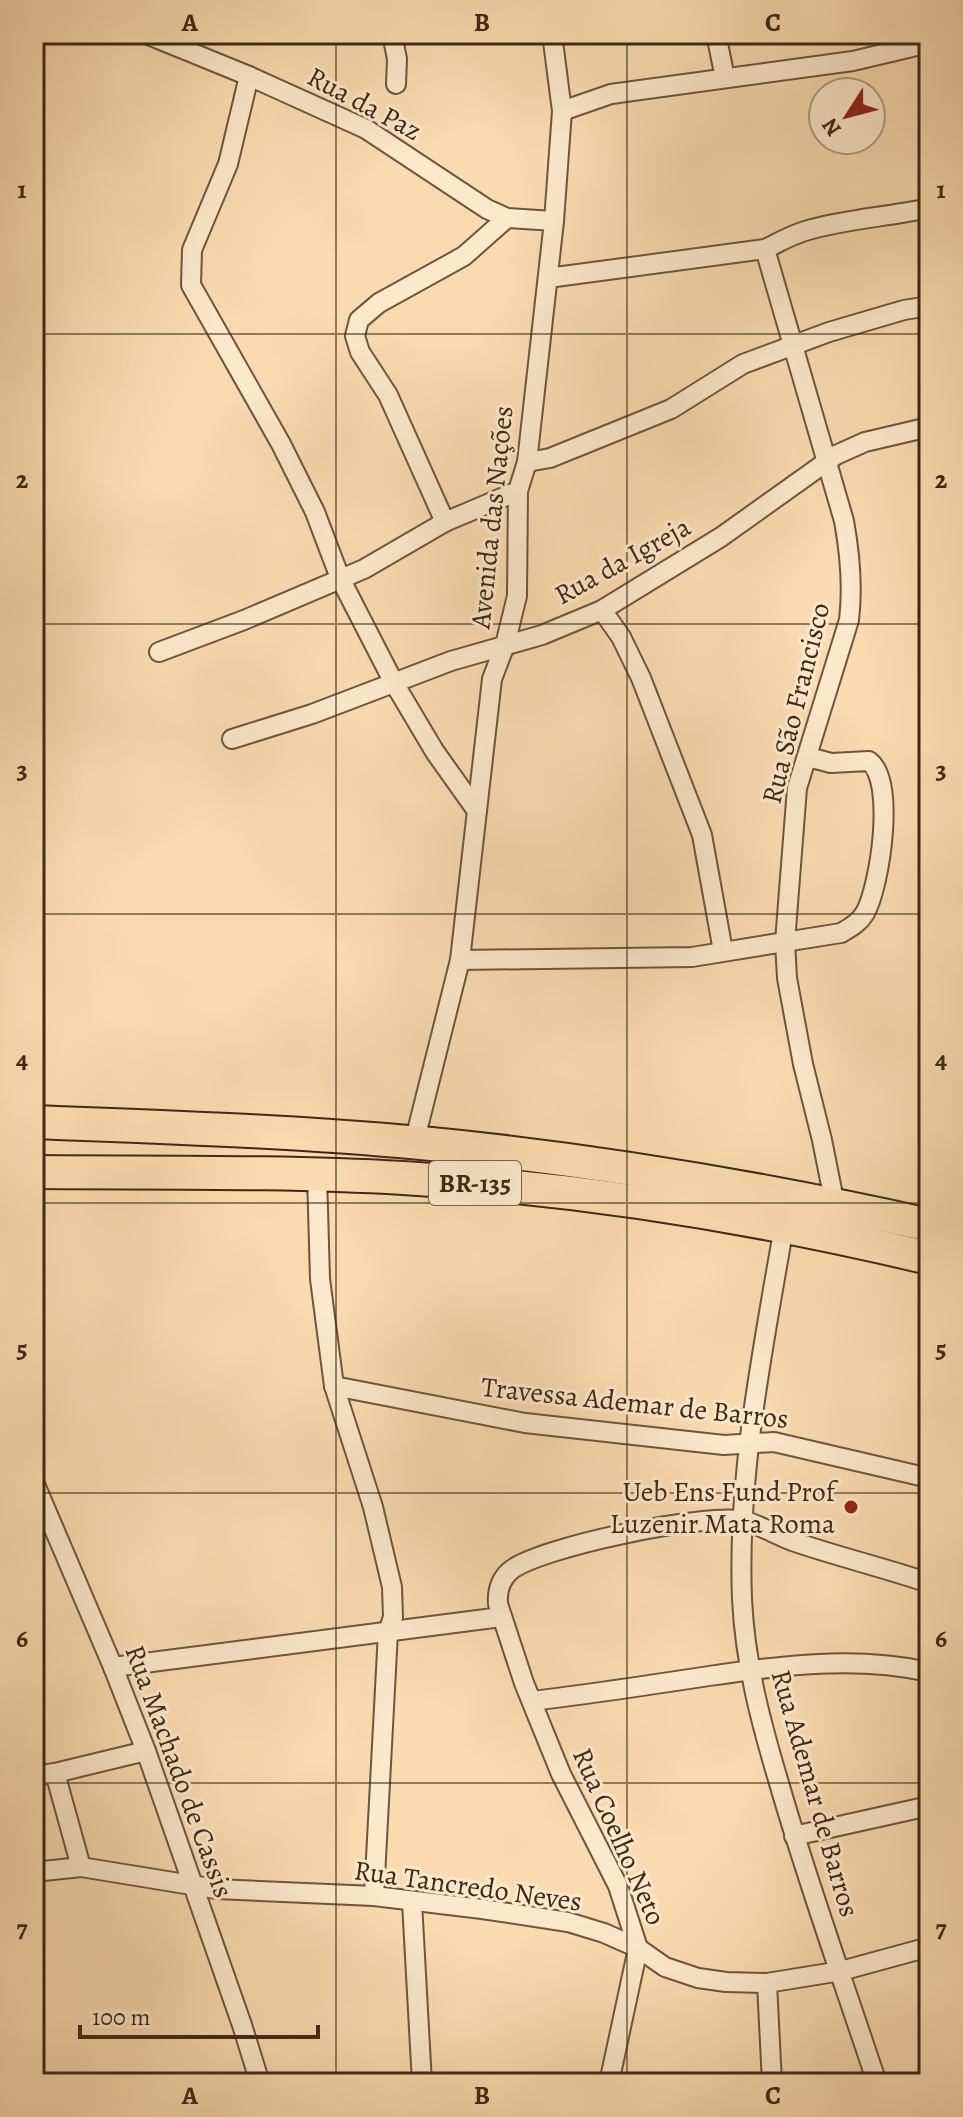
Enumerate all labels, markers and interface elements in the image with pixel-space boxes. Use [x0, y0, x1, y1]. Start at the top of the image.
text: A [181, 5, 199, 40]
text: B [474, 5, 490, 40]
text: C [765, 5, 781, 40]
street label: Rua da Paz [301, 58, 428, 150]
north arrow [807, 76, 887, 156]
text: N [815, 112, 848, 142]
text: 1 [17, 172, 27, 207]
text: 1 [936, 172, 946, 207]
street label: Avenida das Nações [461, 404, 523, 631]
text: 2 [16, 462, 29, 497]
text: 2 [935, 462, 948, 497]
street label: Rua da Igreja [548, 508, 697, 614]
street label: Rua São Francisco [753, 599, 839, 808]
text: 3 [16, 752, 28, 787]
text: 3 [935, 752, 947, 787]
text: 4 [16, 1042, 28, 1077]
text: 4 [935, 1042, 947, 1077]
road number: BR-135 [429, 1161, 521, 1205]
text: 5 [16, 1331, 28, 1366]
text: 5 [935, 1331, 947, 1366]
street label: Travessa Ademar de Barros [480, 1368, 790, 1438]
place label: Ueb Ens Fund Prof Luzenir Mata Roma [610, 1473, 839, 1543]
marker: Ueb Ens Fund Prof Luzenir Mata Roma [842, 1498, 860, 1516]
text: 6 [16, 1621, 28, 1656]
text: 6 [935, 1621, 947, 1656]
street label: Rua Machado de Cassis [116, 1640, 242, 1903]
street label: Rua Ademar de Barros [762, 1665, 869, 1921]
street label: Rua Coelho Neto [563, 1742, 675, 1931]
street label: Rua Tancredo Neves [352, 1851, 584, 1921]
text: 7 [16, 1911, 28, 1946]
text: 7 [935, 1911, 947, 1946]
scale bar [80, 1989, 318, 2039]
text: 100 m [92, 2001, 151, 2033]
text: A [181, 2078, 199, 2113]
text: B [474, 2078, 490, 2113]
text: C [765, 2078, 781, 2113]

